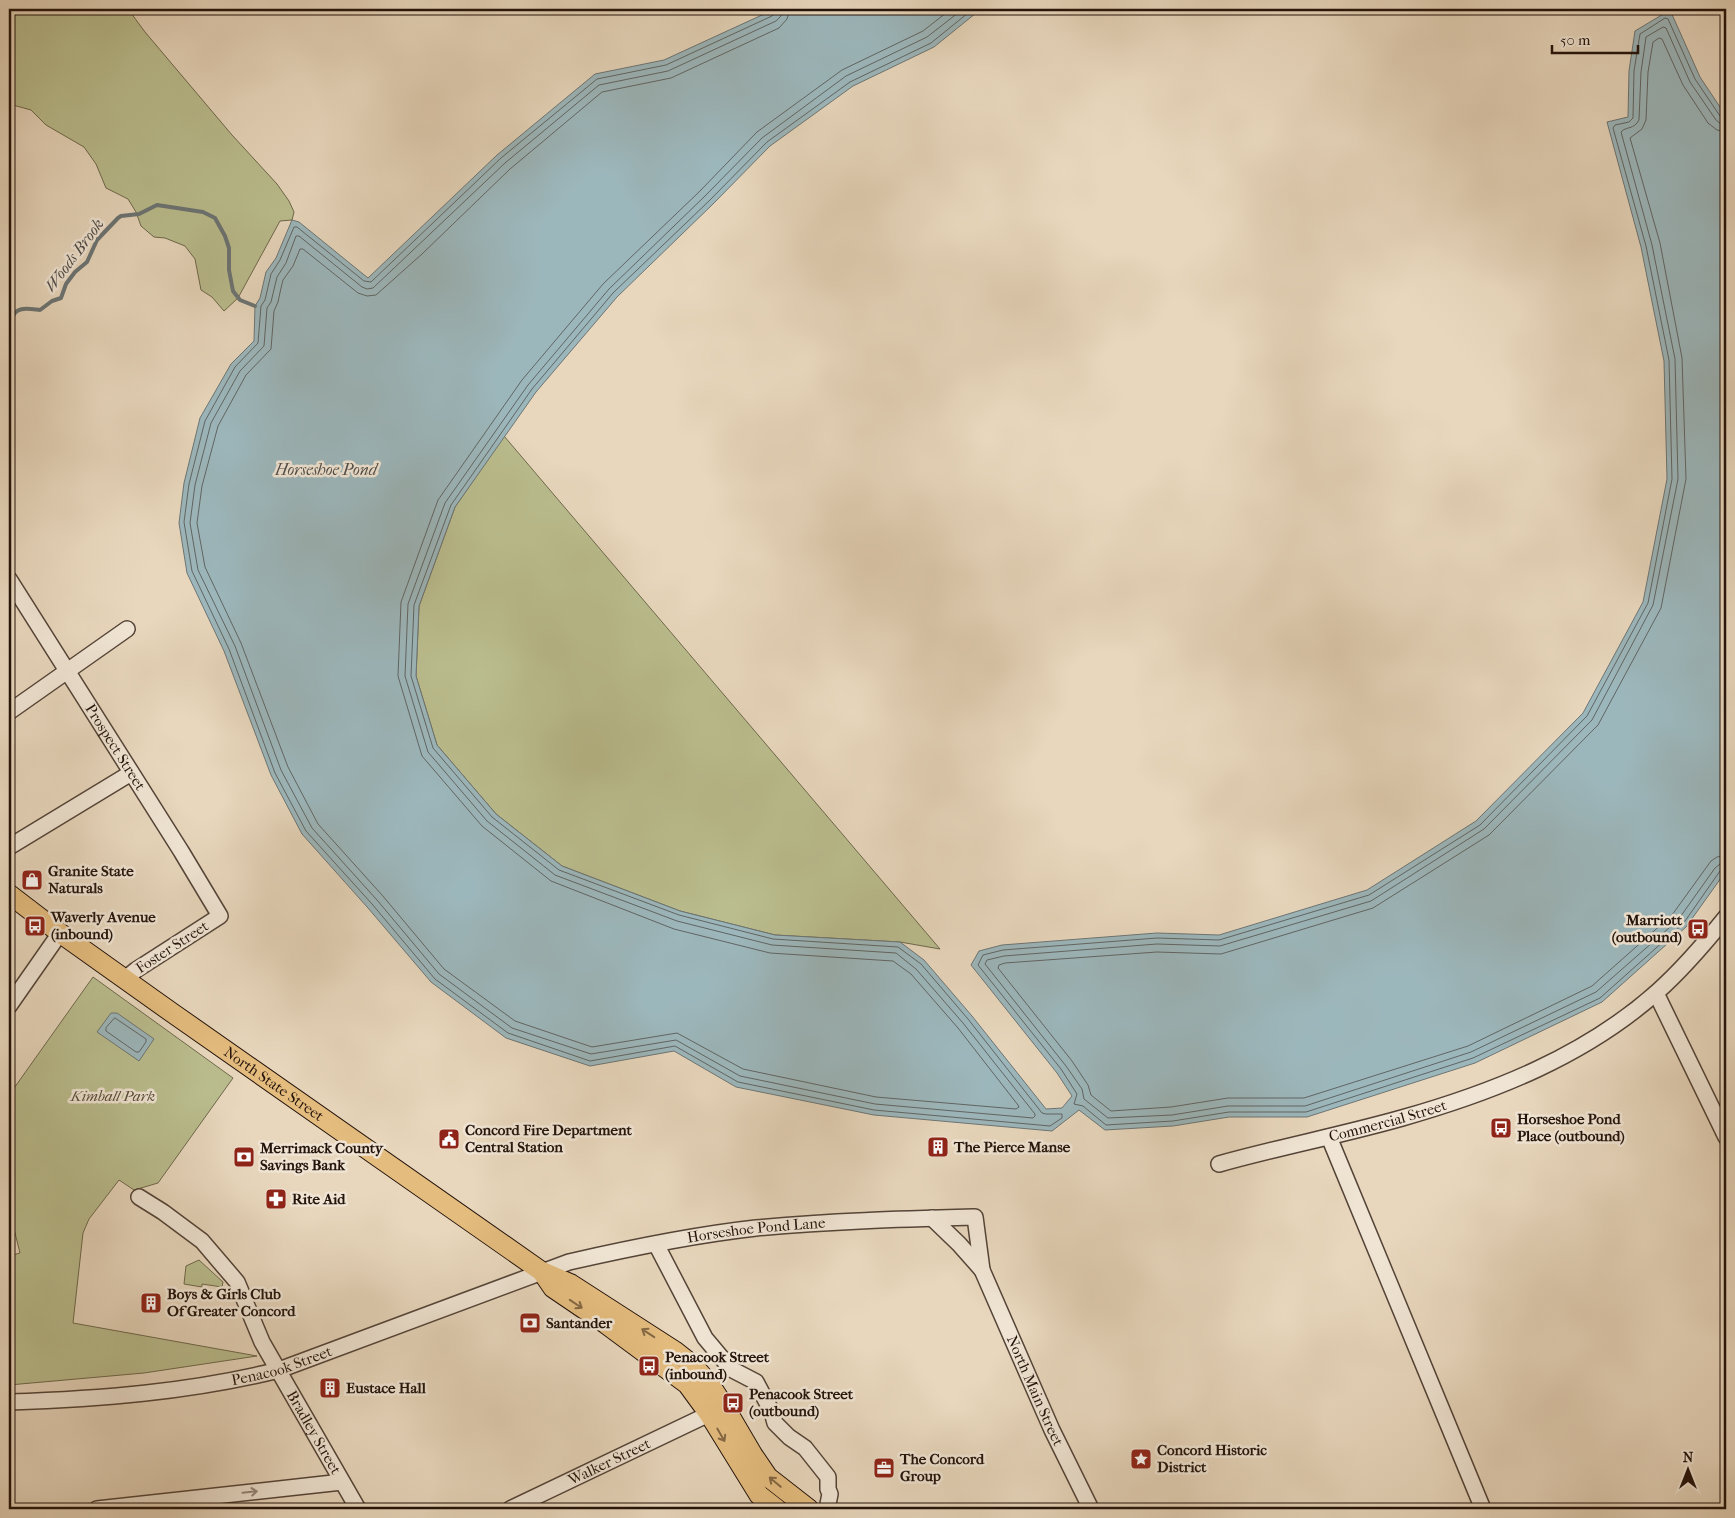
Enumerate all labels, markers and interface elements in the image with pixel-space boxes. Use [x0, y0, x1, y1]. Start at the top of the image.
scale bar [1552, 22, 1639, 54]
text: 50 m [1560, 31, 1591, 49]
water label: Woods Brook [40, 215, 108, 295]
water label: Horseshoe Pond [274, 460, 379, 479]
street label: Prospect Street [81, 701, 150, 794]
place label: Granite State Naturals [48, 862, 134, 897]
shop icon: Granite State Naturals [20, 868, 44, 892]
place label: Waverly Avenue (inbound) [50, 908, 156, 943]
place label: Marriott (outbound) [1612, 911, 1683, 946]
bus stop icon: Waverly Avenue (inbound) [23, 914, 47, 938]
street label: Foster Street [132, 916, 212, 977]
bus stop icon: Marriott (outbound) [1686, 917, 1710, 941]
street label: North State Street [220, 1043, 328, 1126]
park label: Kimball Park [70, 1087, 155, 1105]
street label: Commercial Street [1327, 1096, 1449, 1145]
place label: Horseshoe Pond Place (outbound) [1517, 1110, 1625, 1145]
bus stop icon: Horseshoe Pond Place (outbound) [1489, 1116, 1513, 1140]
place label: Concord Fire Department Central Station [465, 1121, 633, 1156]
public building icon: Concord Fire Department Central Station [437, 1127, 461, 1151]
building icon: The Pierce Manse [926, 1135, 950, 1159]
place label: The Pierce Manse [953, 1138, 1071, 1156]
place label: Merrimack County Savings Bank [259, 1139, 384, 1174]
bank icon: Merrimack County Savings Bank [232, 1145, 256, 1169]
pharmacy icon: Rite Aid [264, 1187, 288, 1211]
place label: Rite Aid [292, 1190, 346, 1208]
street label: Horseshoe Pond Lane [686, 1214, 826, 1247]
place label: Boys & Girls Club Of Greater Concord [167, 1285, 296, 1320]
building icon: Boys & Girls Club Of Greater Concord [139, 1291, 163, 1315]
one-way arrow [569, 1299, 583, 1309]
bank icon: Santander [518, 1311, 542, 1335]
place label: Santander [546, 1314, 613, 1332]
one-way arrow [642, 1328, 656, 1338]
street label: North Main Street [1003, 1333, 1068, 1449]
street label: Penacook Street [230, 1342, 335, 1389]
place label: Penacook Street (inbound) [665, 1348, 770, 1383]
bus stop icon: Penacook Street (inbound) [637, 1354, 661, 1378]
building icon: Eustace Hall [318, 1376, 342, 1400]
place label: Eustace Hall [346, 1379, 427, 1397]
place label: Penacook Street (outbound) [749, 1385, 854, 1420]
street label: Bradley Street [283, 1387, 345, 1478]
bus stop icon: Penacook Street (outbound) [721, 1391, 745, 1415]
one-way arrow [716, 1427, 726, 1441]
street label: Walker Street [564, 1434, 654, 1489]
place label: Concord Historic District [1157, 1441, 1267, 1476]
north arrow [1662, 1446, 1712, 1496]
place icon: Concord Historic District [1129, 1447, 1153, 1471]
text: N [1683, 1449, 1694, 1466]
place label: The Concord Group [899, 1450, 985, 1485]
office icon: The Concord Group [872, 1456, 896, 1480]
one-way arrow [768, 1476, 781, 1487]
one-way arrow [241, 1487, 257, 1497]

